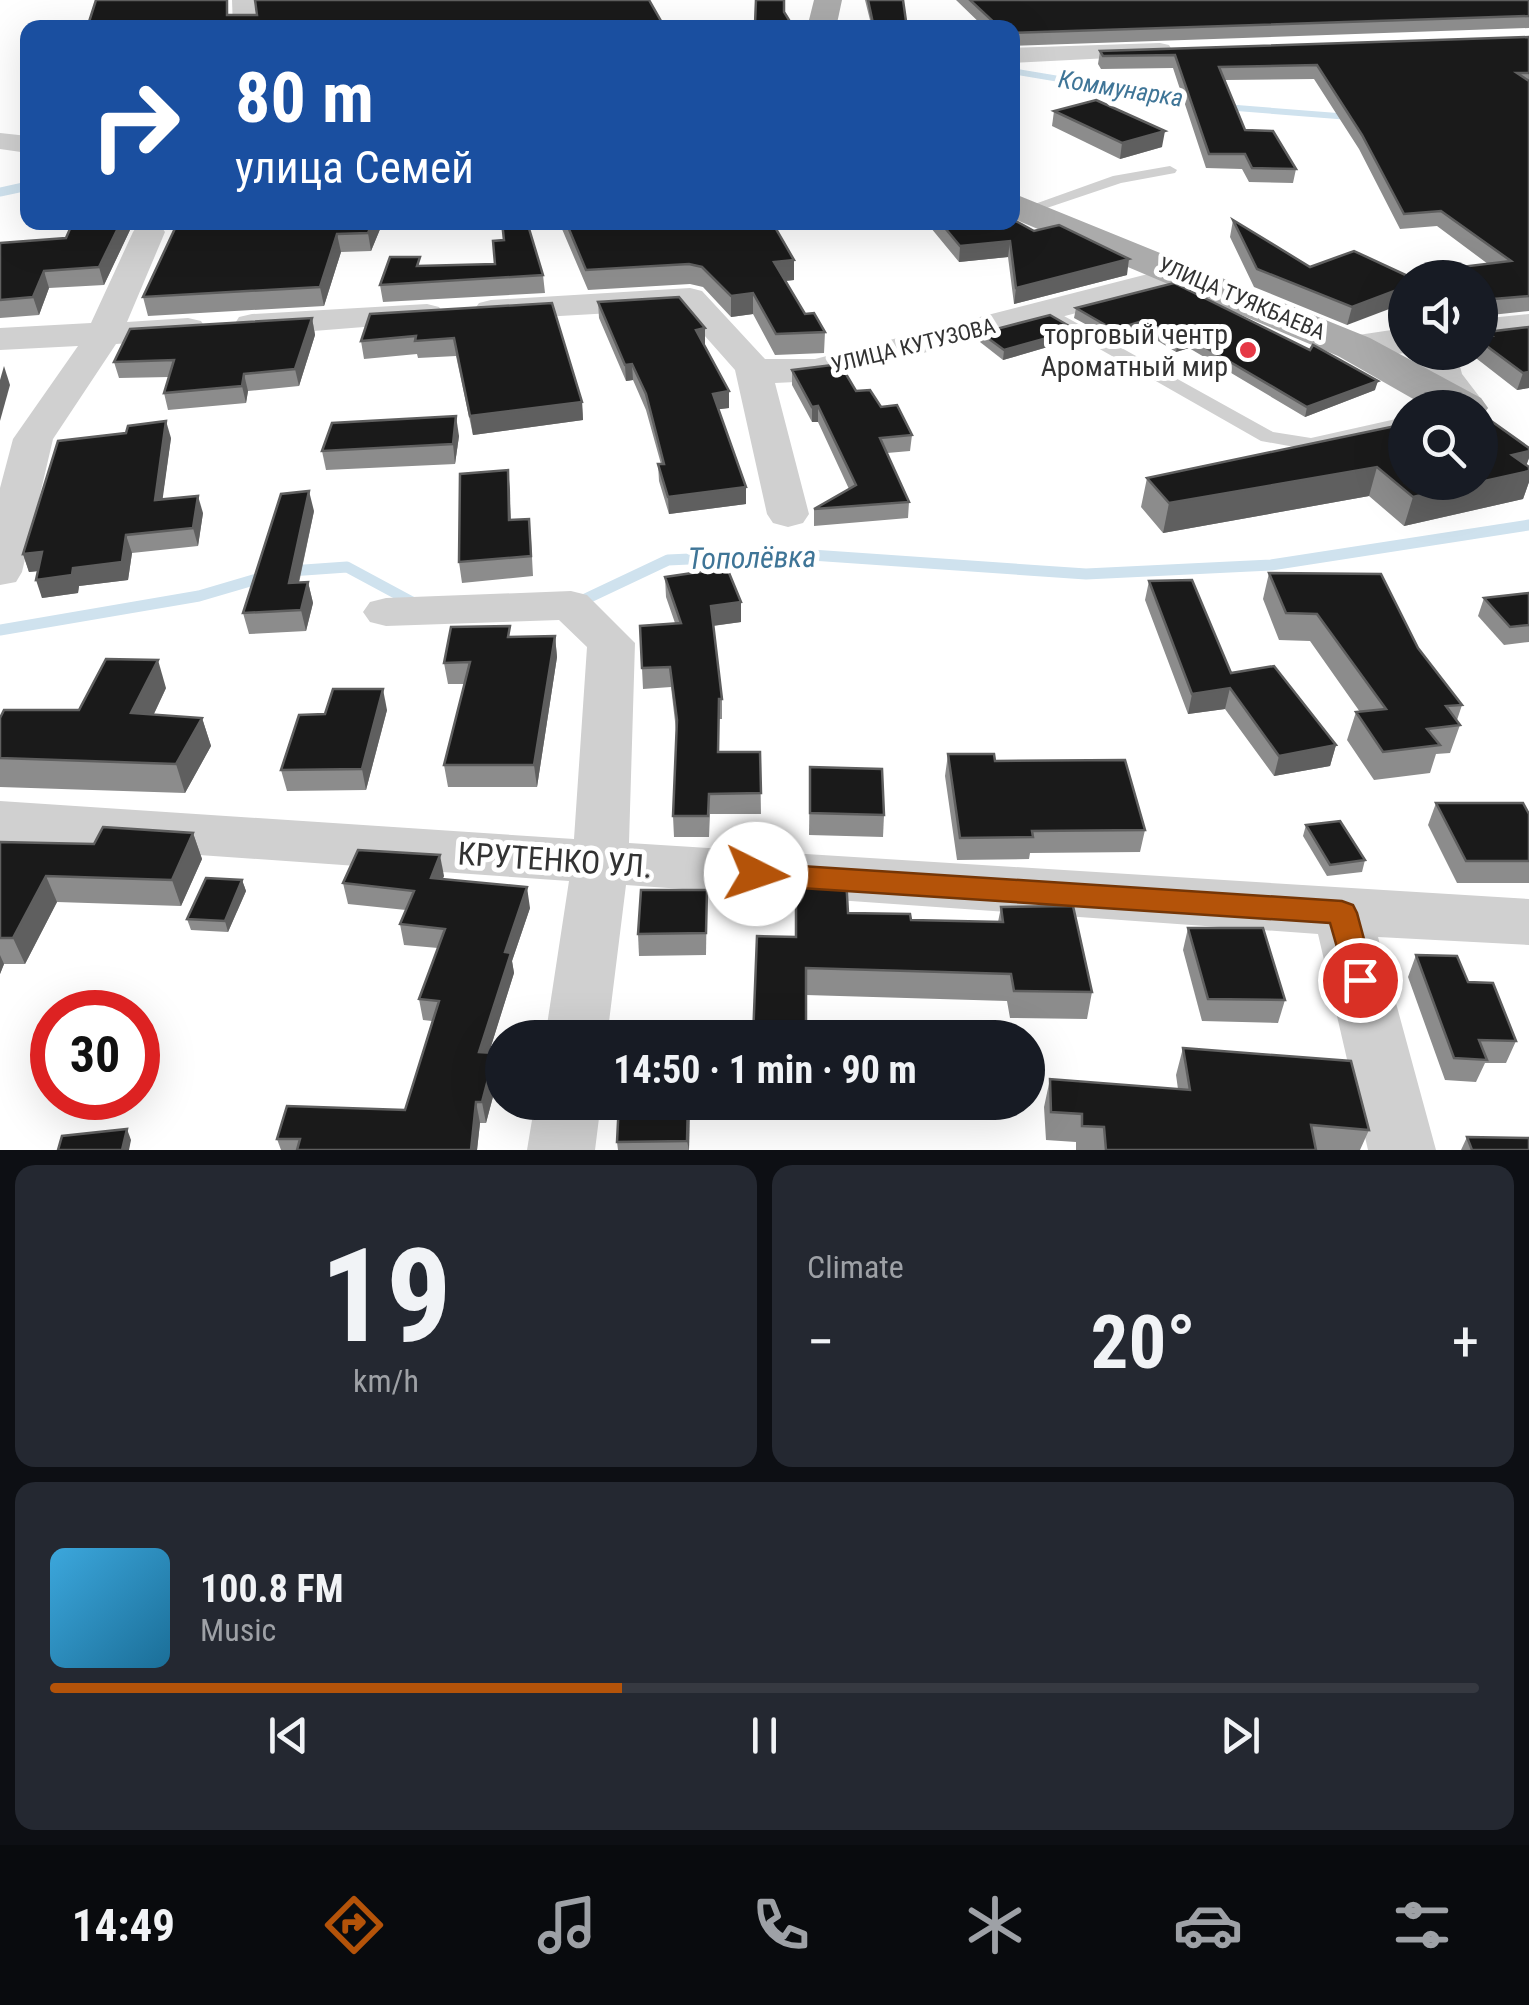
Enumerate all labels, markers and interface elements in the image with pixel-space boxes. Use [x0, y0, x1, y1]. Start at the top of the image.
text: 80 m [235, 57, 374, 139]
icon: right [70, 60, 200, 190]
water label: Коммунарка [1056, 64, 1185, 113]
text: улица Семей [235, 141, 474, 194]
street label: УЛИЦА ТУЯКБАЕВА [1155, 252, 1329, 345]
map controls [1388, 260, 1498, 500]
button: sound [1388, 260, 1498, 370]
street label: УЛИЦА КУТУЗОВА [829, 313, 998, 378]
place label: торговый чентр Ароматный мир [1041, 318, 1228, 383]
marker: торговый чентр Ароматный мир [1237, 339, 1259, 361]
button: search [1388, 390, 1498, 500]
water label: Тополёвка [687, 539, 817, 576]
position arrow [704, 822, 808, 926]
street label: КРУТЕНКО УЛ. [457, 834, 653, 886]
pin [1318, 938, 1403, 1023]
icon: arrive [1333, 953, 1388, 1008]
speed limit sign: 30 [30, 990, 160, 1120]
text: 14:50 · 1 min · 90 m [613, 1048, 917, 1092]
text: 19 [320, 1220, 452, 1373]
text: Climate [807, 1248, 904, 1286]
text: 20° [1091, 1298, 1196, 1386]
text: − [807, 1310, 835, 1374]
text: + [1452, 1310, 1479, 1374]
text: km/h [353, 1362, 419, 1400]
text: 100.8 FM [200, 1567, 344, 1611]
text: Music [200, 1611, 276, 1649]
icon: previous [261, 1708, 316, 1763]
icon: pause [737, 1708, 792, 1763]
icon: next [1213, 1708, 1268, 1763]
icon: directions [319, 1890, 389, 1960]
icon: music [532, 1890, 602, 1960]
icon: phone [746, 1890, 816, 1960]
icon: climate [960, 1890, 1030, 1960]
icon: car [1173, 1890, 1243, 1960]
icon: filters [1387, 1890, 1457, 1960]
text: 14:49 [72, 1899, 175, 1952]

